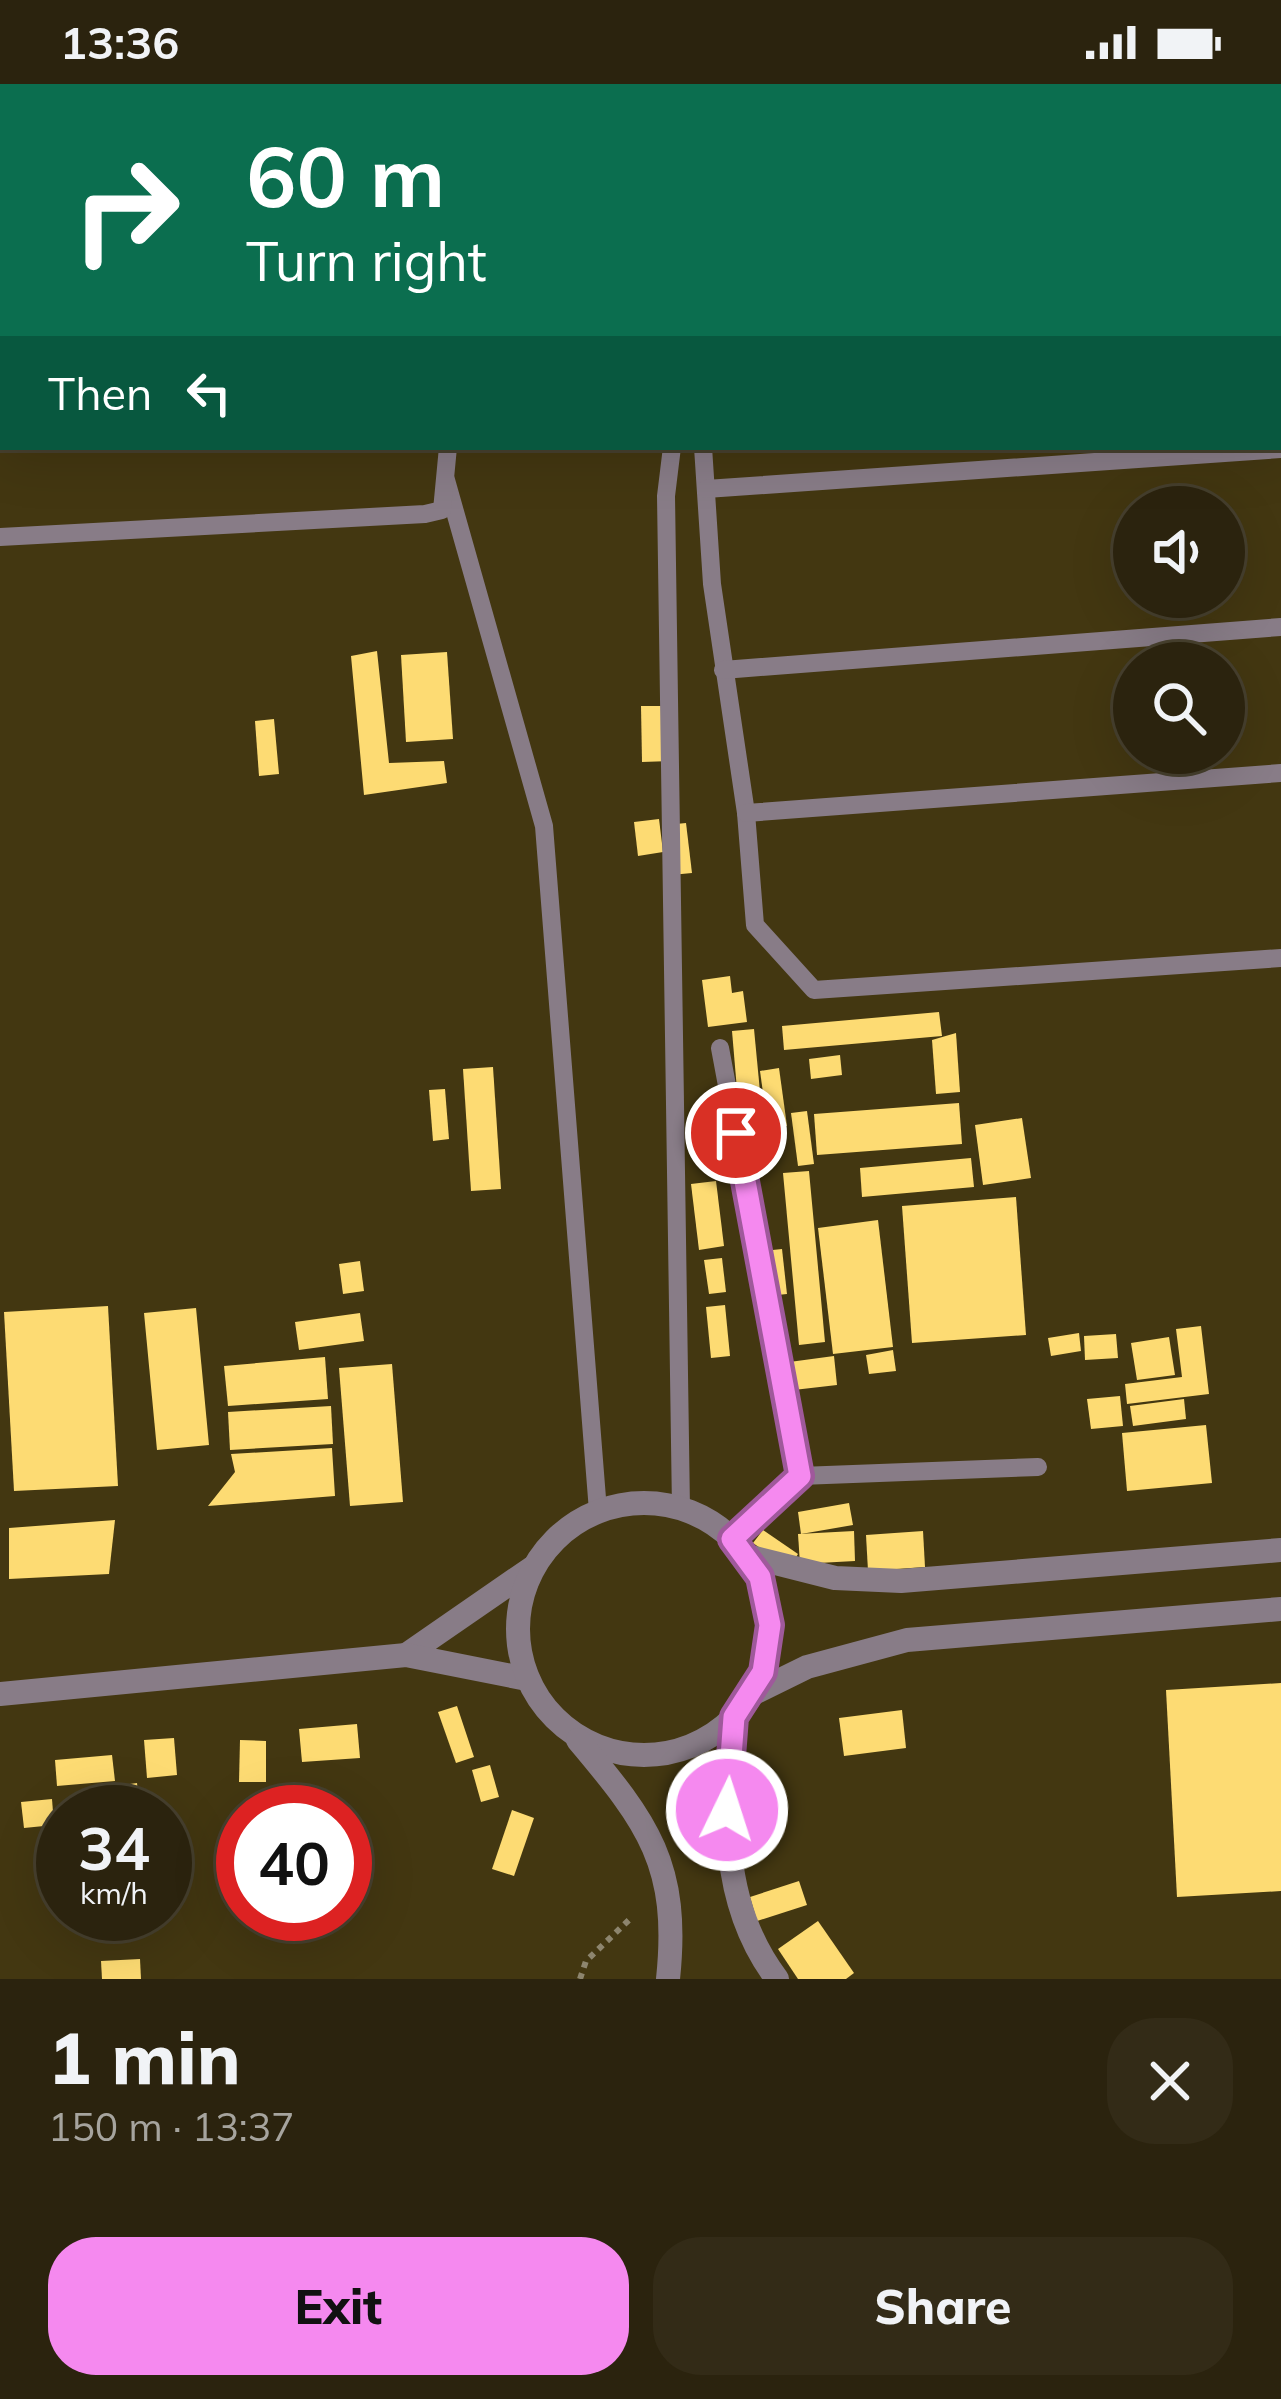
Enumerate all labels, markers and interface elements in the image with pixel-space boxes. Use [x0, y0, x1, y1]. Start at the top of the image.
text: 13:36 [60, 14, 179, 70]
text: 60 m [246, 123, 445, 228]
icon: right [48, 132, 204, 288]
text: Turn right [246, 227, 487, 295]
icon: left [176, 360, 242, 426]
text: Then [48, 365, 152, 421]
map controls [1113, 486, 1245, 774]
button: sound [1113, 486, 1245, 618]
button: search [1113, 642, 1245, 774]
pin [685, 1082, 787, 1184]
icon: arrive [703, 1100, 769, 1166]
position arrow [664, 1747, 790, 1873]
speed limit sign: 40 [216, 1785, 372, 1941]
text: 34 [78, 1810, 150, 1885]
text: km/h [80, 1874, 148, 1912]
text: 1 min [48, 2012, 241, 2102]
button: close [1107, 2018, 1233, 2144]
text: 150 m · 13:37 [48, 2102, 294, 2151]
button: Exit [48, 2237, 629, 2375]
button: Share [653, 2237, 1233, 2375]

